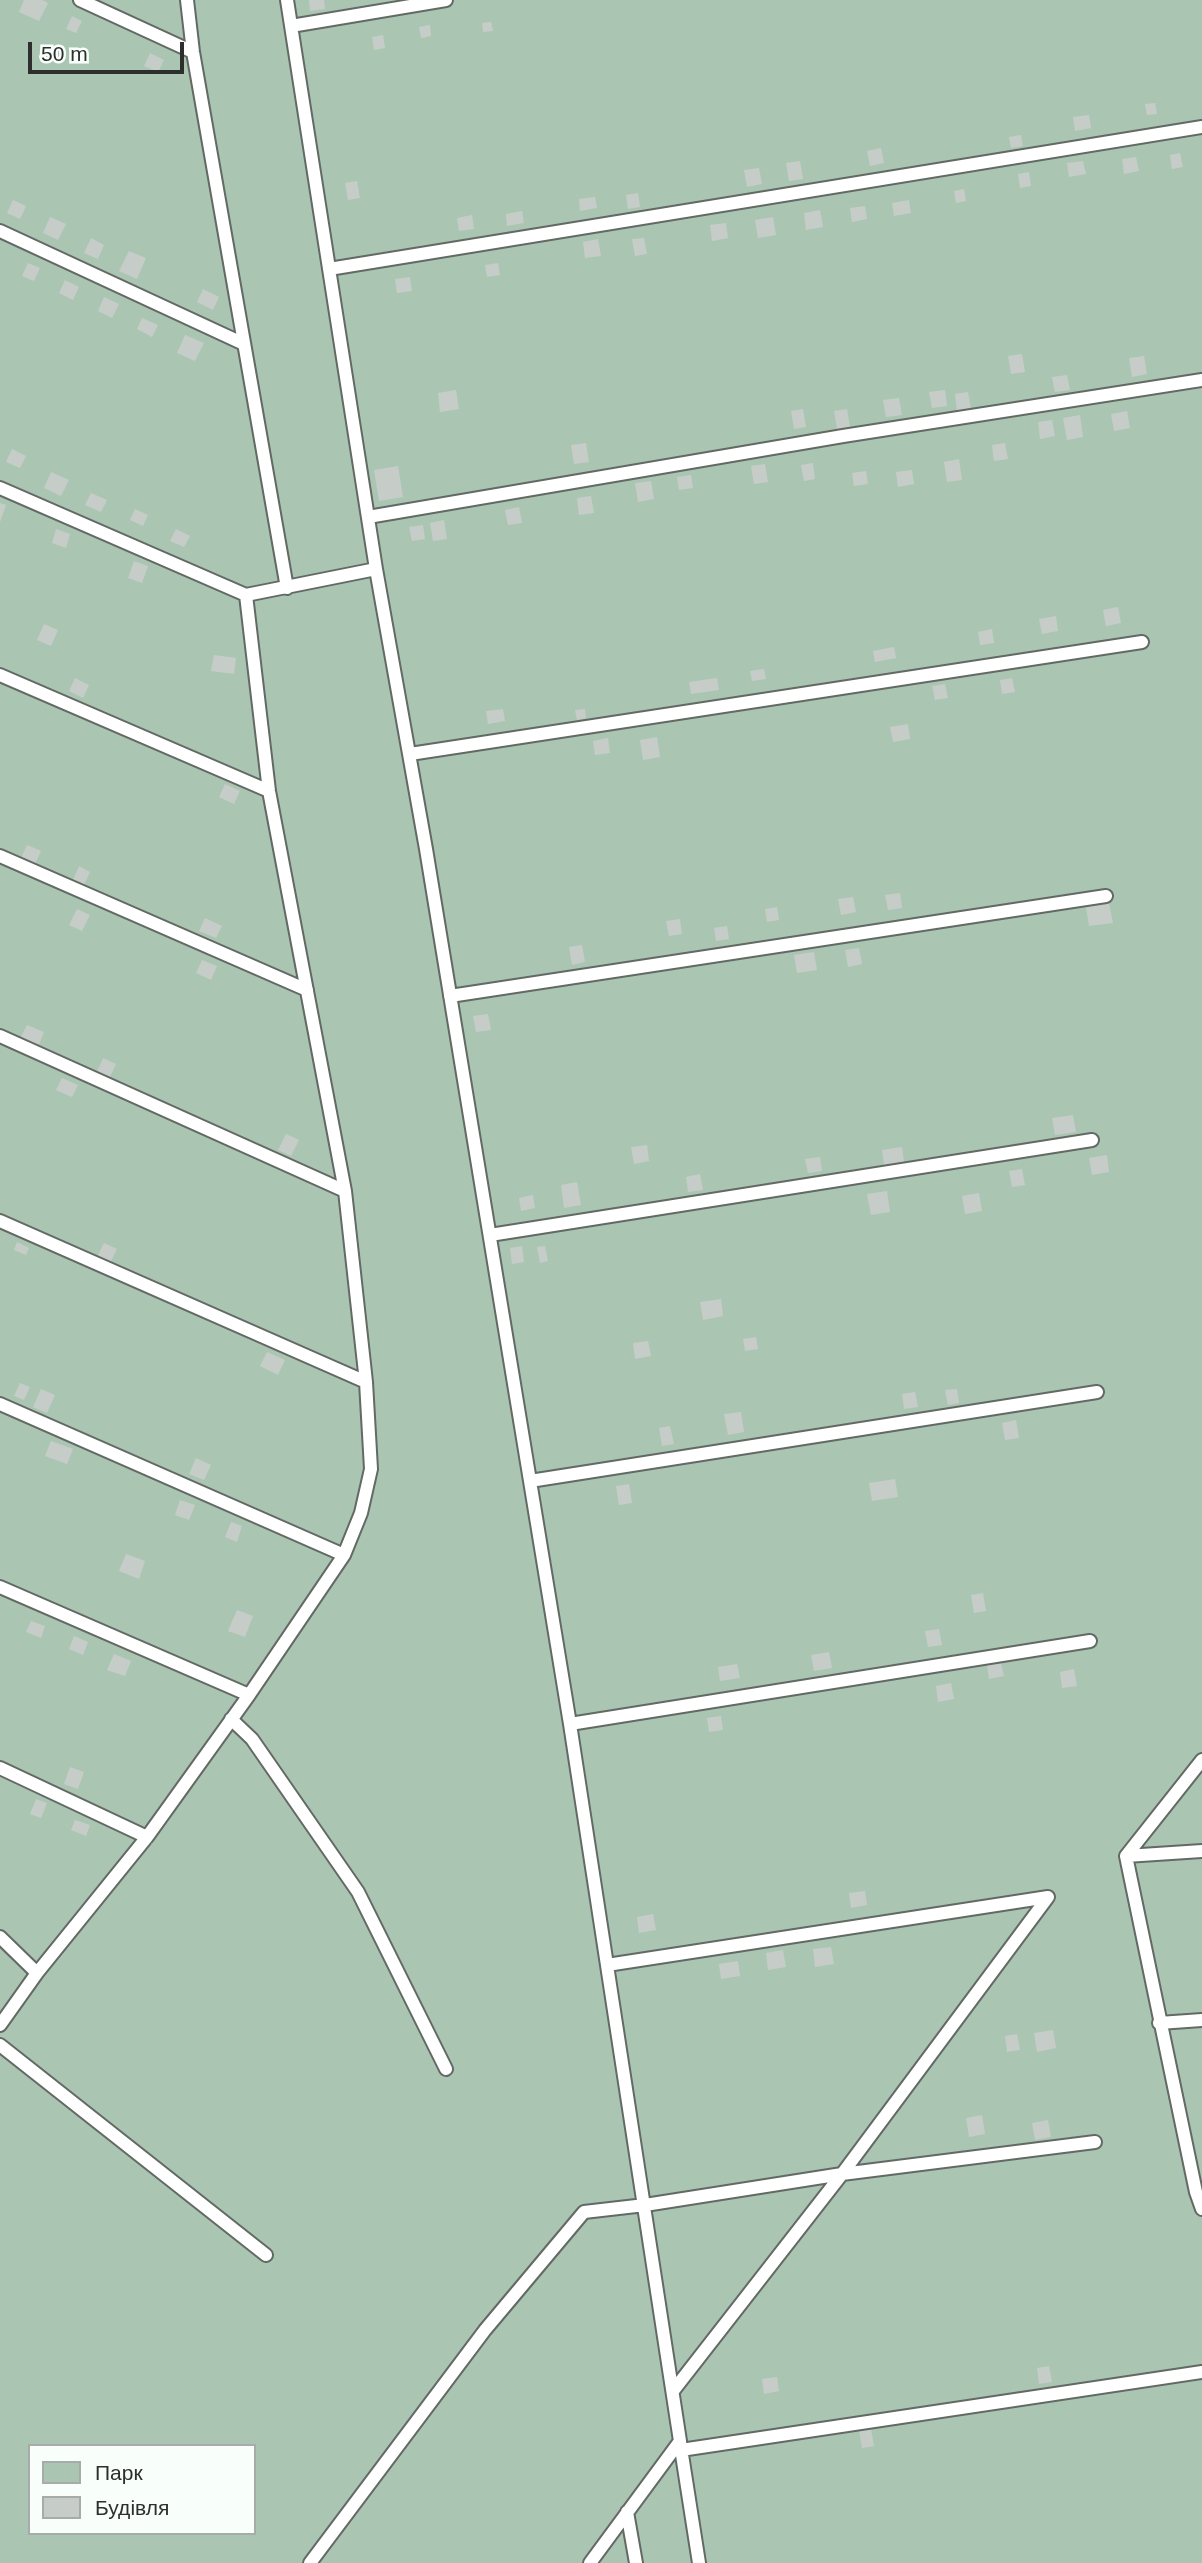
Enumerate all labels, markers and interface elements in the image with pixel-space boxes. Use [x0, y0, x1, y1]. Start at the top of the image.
scale bar [32, 28, 187, 72]
text: 50 m [41, 42, 88, 65]
legend [28, 2444, 256, 2535]
text: Парк [95, 2461, 143, 2484]
text: Будівля [95, 2496, 169, 2519]

